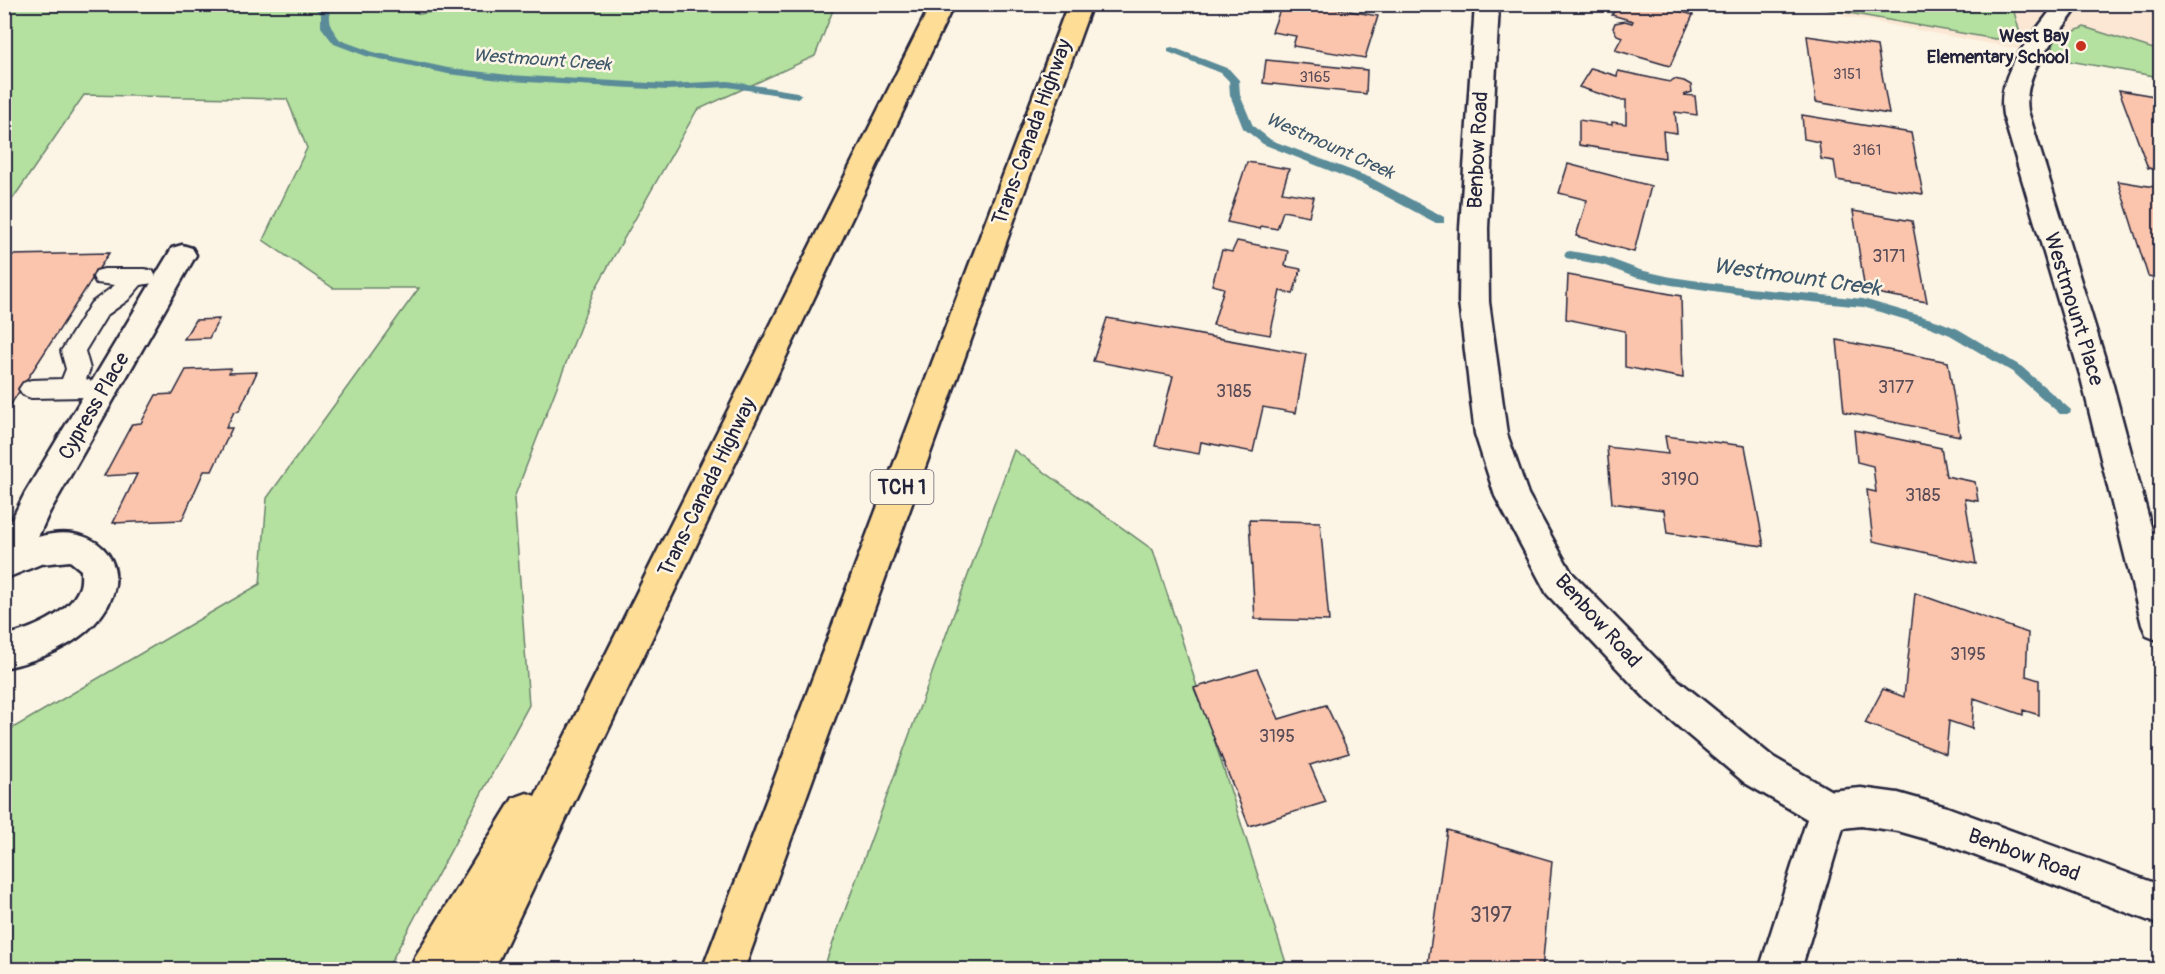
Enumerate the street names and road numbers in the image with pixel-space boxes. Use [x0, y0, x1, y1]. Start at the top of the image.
street label: Trans-Canada Highway [986, 35, 1078, 229]
street label: Benbow Road [1461, 91, 1495, 209]
street label: Westmount Place [2038, 229, 2110, 389]
street label: Cypress Place [52, 347, 136, 465]
street label: Trans-Canada Highway [652, 393, 762, 581]
road number: TCH 1 [870, 470, 934, 504]
street label: Benbow Road [1549, 568, 1647, 674]
street label: Benbow Road [1964, 822, 2084, 888]

